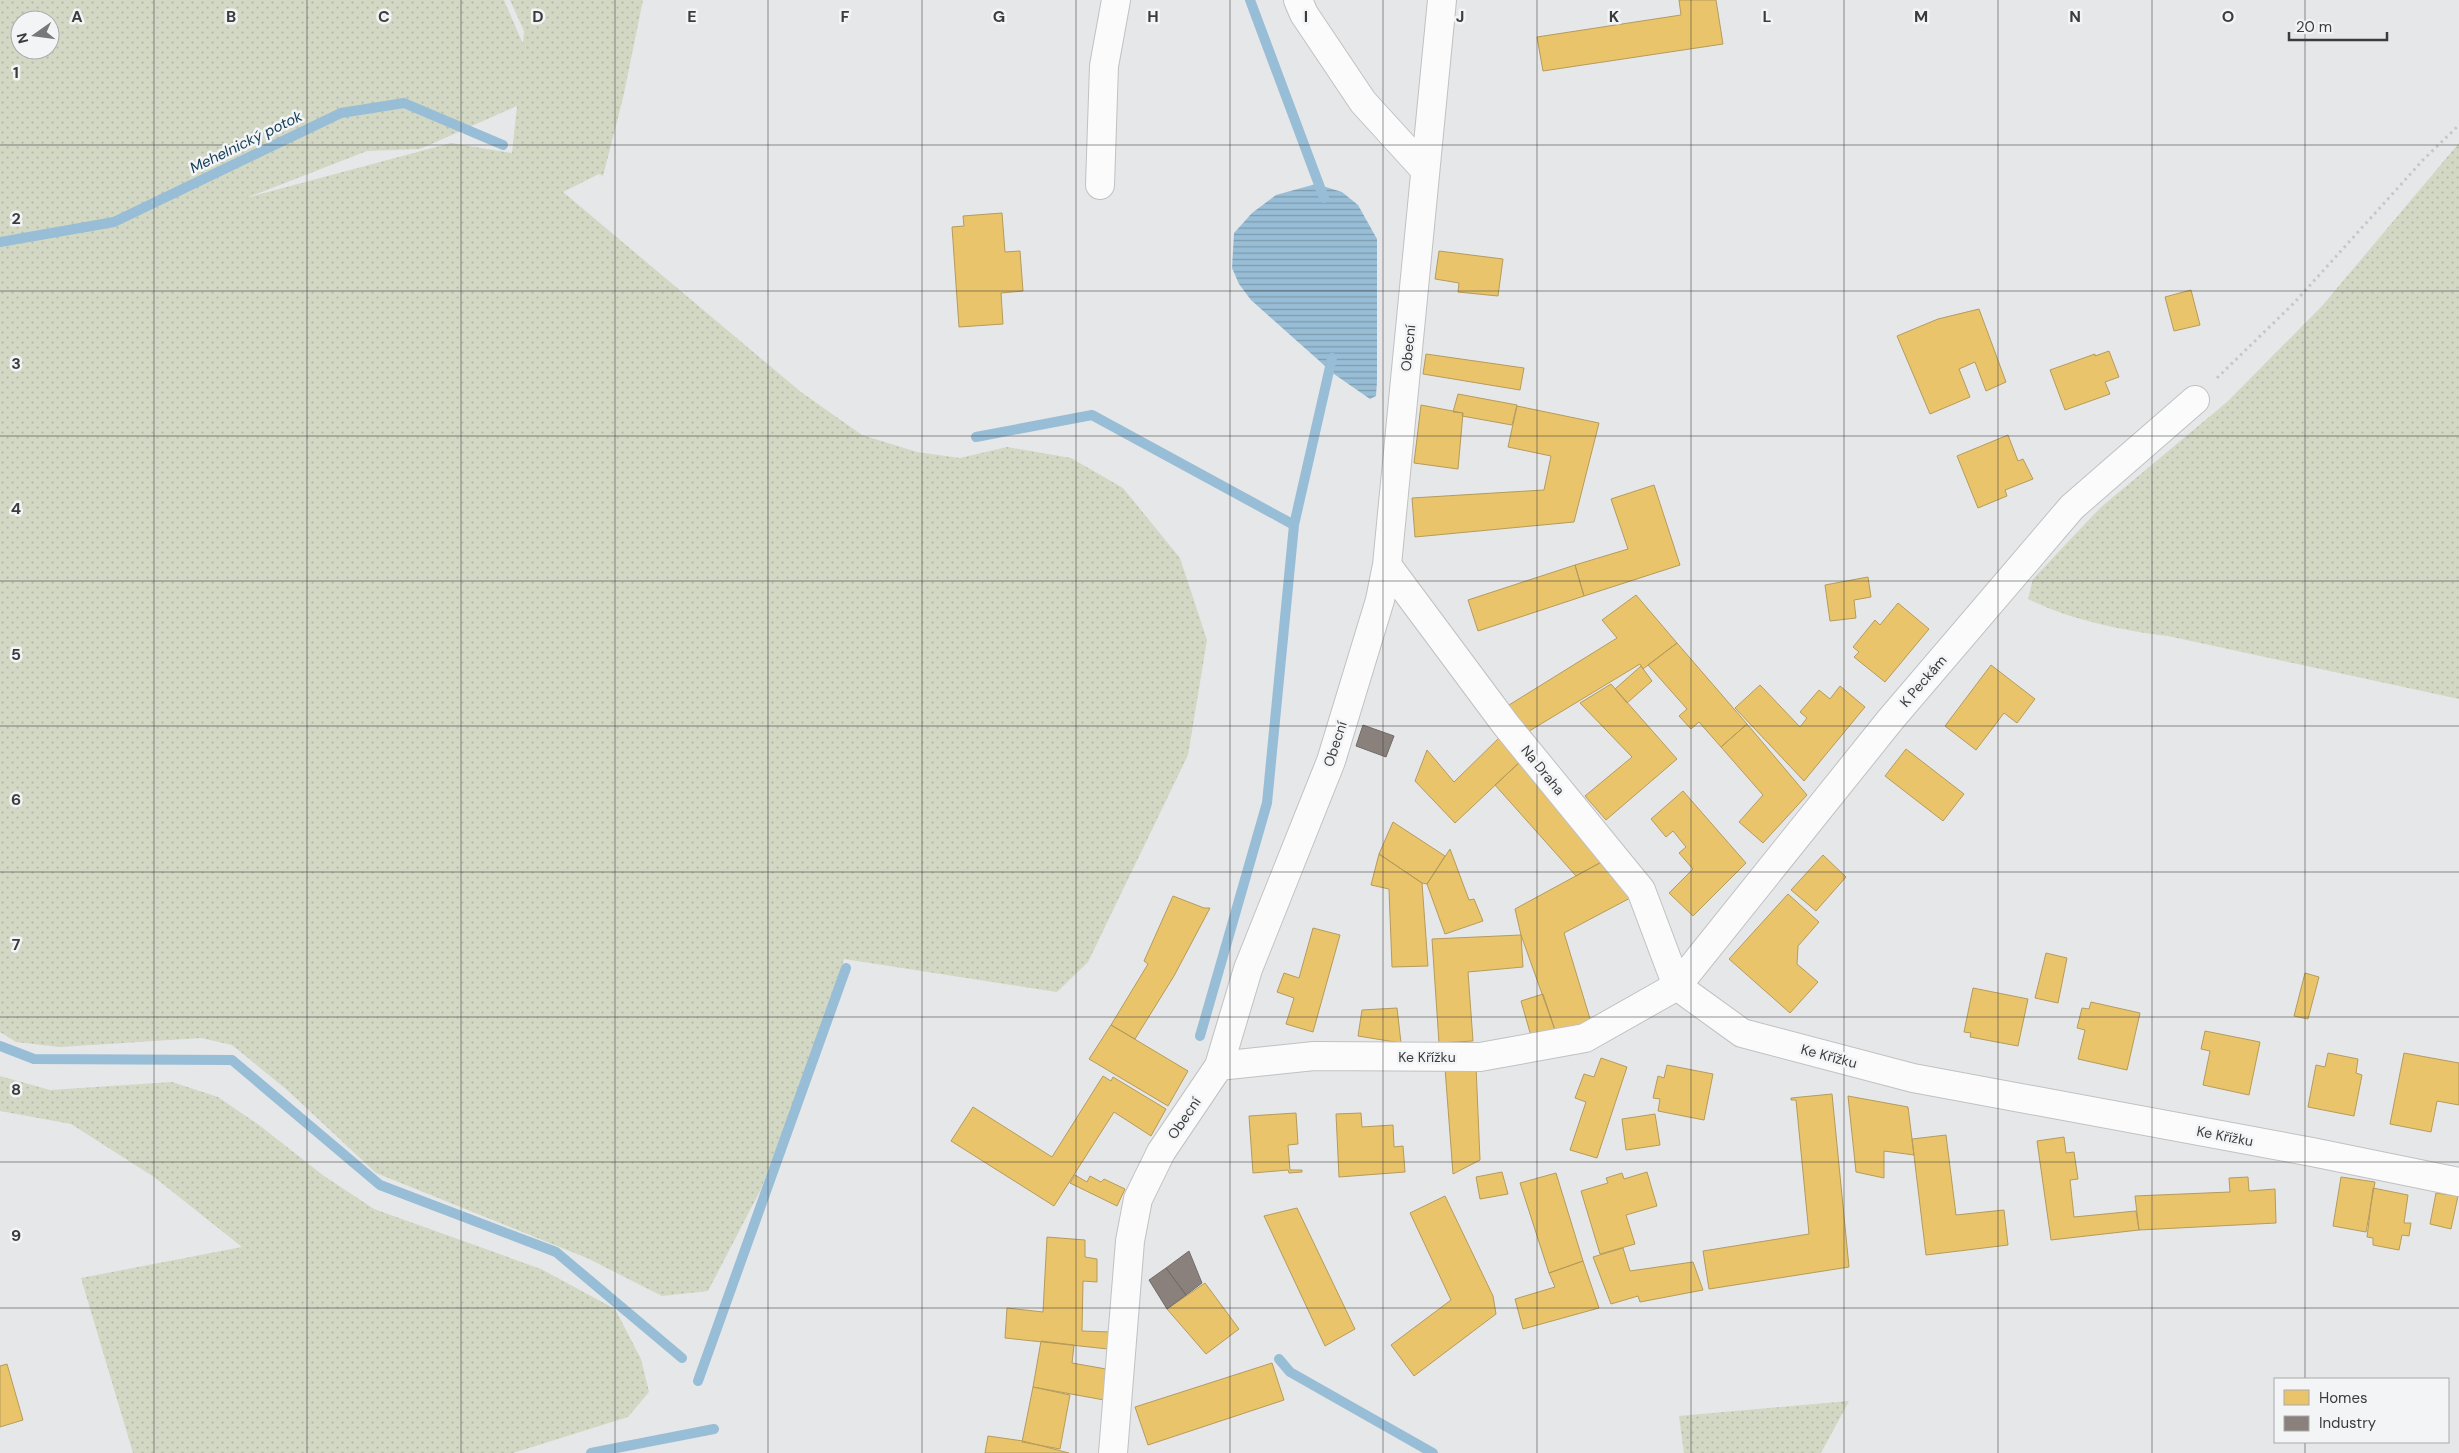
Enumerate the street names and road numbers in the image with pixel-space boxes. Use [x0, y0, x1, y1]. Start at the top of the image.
street label: Obecní [1397, 323, 1419, 372]
street label: K Peckám [1896, 651, 1950, 711]
street label: Obecní [1319, 718, 1351, 769]
street label: Na Draha [1517, 741, 1569, 799]
street label: Ke Křížku [1799, 1040, 1859, 1072]
street label: Ke Křížku [1398, 1048, 1456, 1066]
street label: Obecní [1163, 1093, 1205, 1142]
street label: Ke Křížku [2195, 1122, 2255, 1150]

